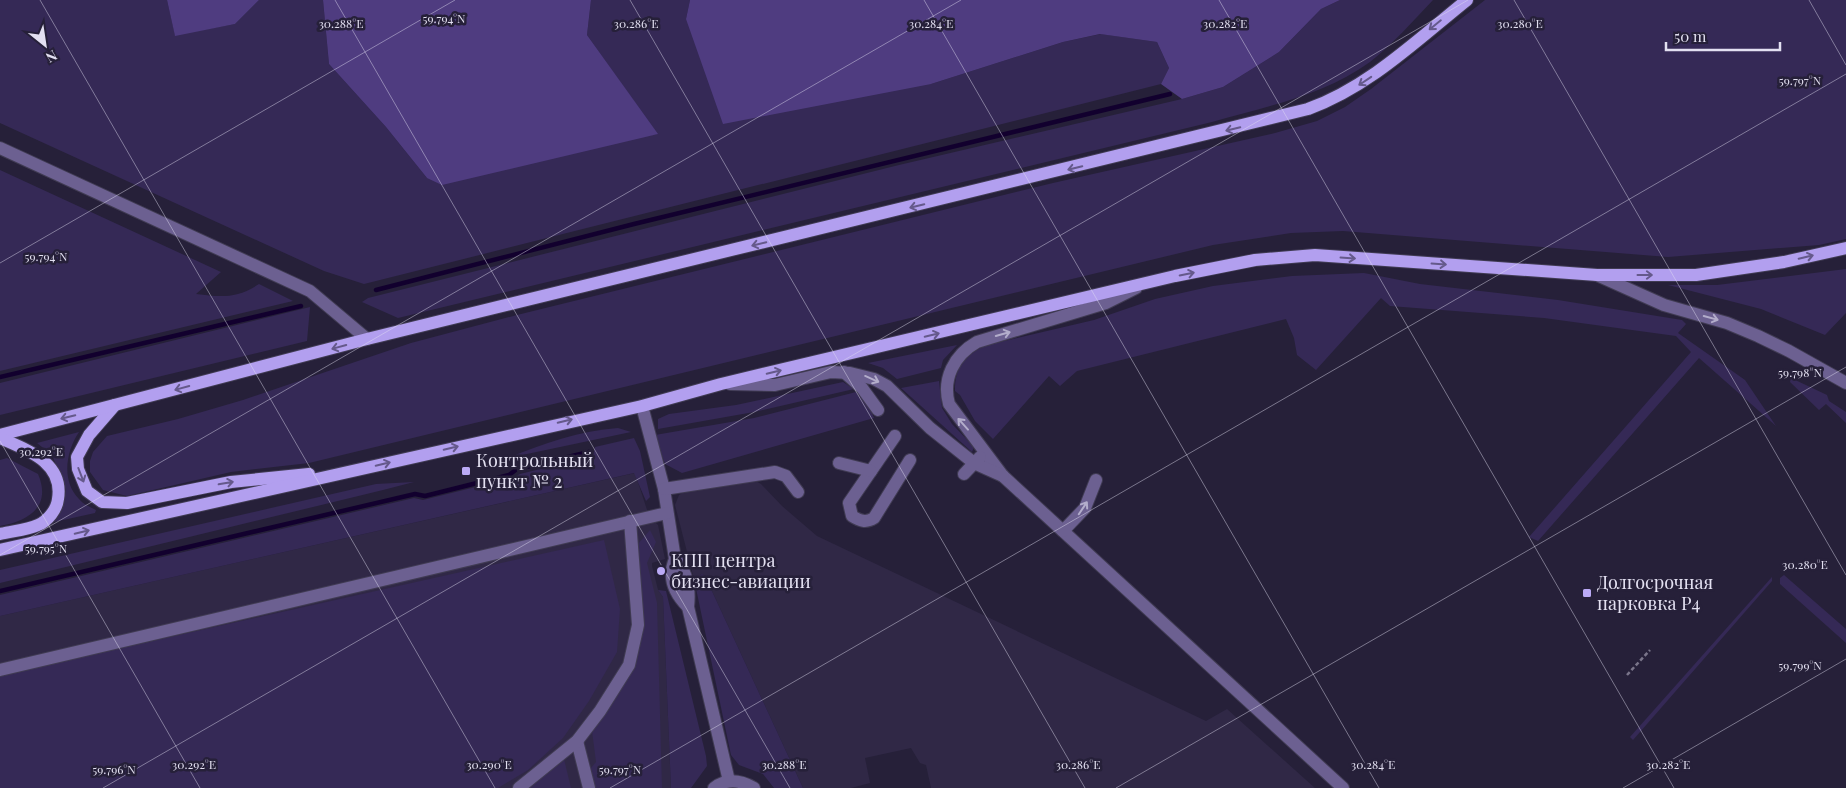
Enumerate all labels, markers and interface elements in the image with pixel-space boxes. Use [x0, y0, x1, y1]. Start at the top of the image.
text: 59.794°N [422, 10, 466, 26]
text: 30.288°E [318, 15, 364, 31]
text: 30.286°E [613, 15, 659, 31]
text: 30.284°E [909, 15, 953, 31]
text: 30.282°E [1203, 15, 1247, 31]
text: 30.280°E [1497, 15, 1543, 31]
north arrow [20, 20, 70, 70]
one-way arrow [1429, 20, 1442, 31]
scale bar [1666, 20, 1780, 52]
text: 50 m [1674, 26, 1707, 46]
text: N [43, 46, 61, 67]
text: 59.797°N [1779, 72, 1822, 88]
one-way arrow [1358, 76, 1372, 86]
one-way arrow [1226, 125, 1242, 134]
one-way arrow [1068, 164, 1084, 173]
one-way arrow [910, 202, 926, 211]
one-way arrow [752, 240, 768, 249]
text: 59.794°N [24, 248, 68, 264]
one-way arrow [1798, 252, 1814, 262]
one-way arrow [1340, 253, 1356, 262]
one-way arrow [1430, 259, 1446, 269]
one-way arrow [1179, 268, 1195, 278]
one-way arrow [1637, 270, 1653, 280]
one-way arrow [1702, 314, 1718, 324]
one-way arrow [995, 329, 1011, 339]
one-way arrow [924, 330, 940, 339]
one-way arrow [332, 342, 348, 352]
text: 59.798°N [1778, 364, 1822, 380]
one-way arrow [765, 367, 781, 376]
one-way arrow [864, 375, 879, 384]
one-way arrow [174, 384, 190, 393]
one-way arrow [61, 413, 77, 422]
one-way arrow [556, 416, 572, 425]
one-way arrow [957, 417, 969, 430]
text: 30.292°E [19, 443, 63, 459]
one-way arrow [442, 443, 458, 452]
place label: Контрольный пункт № 2 [476, 448, 593, 493]
one-way arrow [375, 459, 391, 468]
marker: Контрольный пункт № 2 [460, 465, 472, 477]
one-way arrow [76, 467, 86, 482]
one-way arrow [218, 478, 234, 487]
one-way arrow [1078, 501, 1088, 515]
one-way arrow [73, 527, 89, 536]
text: 59.795°N [25, 540, 68, 556]
place label: КПП центра бизнес-авиации [671, 548, 811, 593]
text: 30.280°E [1782, 556, 1828, 572]
marker: КПП центра бизнес-авиации [655, 565, 667, 577]
place label: Долгосрочная парковка P4 [1597, 570, 1714, 615]
marker: Долгосрочная парковка P4 [1581, 587, 1593, 599]
text: 59.799°N [1778, 657, 1822, 673]
text: 30.292°E [172, 756, 216, 772]
text: 30.290°E [466, 756, 512, 772]
text: 30.288°E [761, 756, 807, 772]
text: 30.286°E [1055, 756, 1101, 772]
text: 30.284°E [1351, 756, 1395, 772]
text: 30.282°E [1646, 756, 1690, 772]
text: 59.796°N [92, 761, 136, 777]
text: 59.797°N [599, 761, 642, 777]

